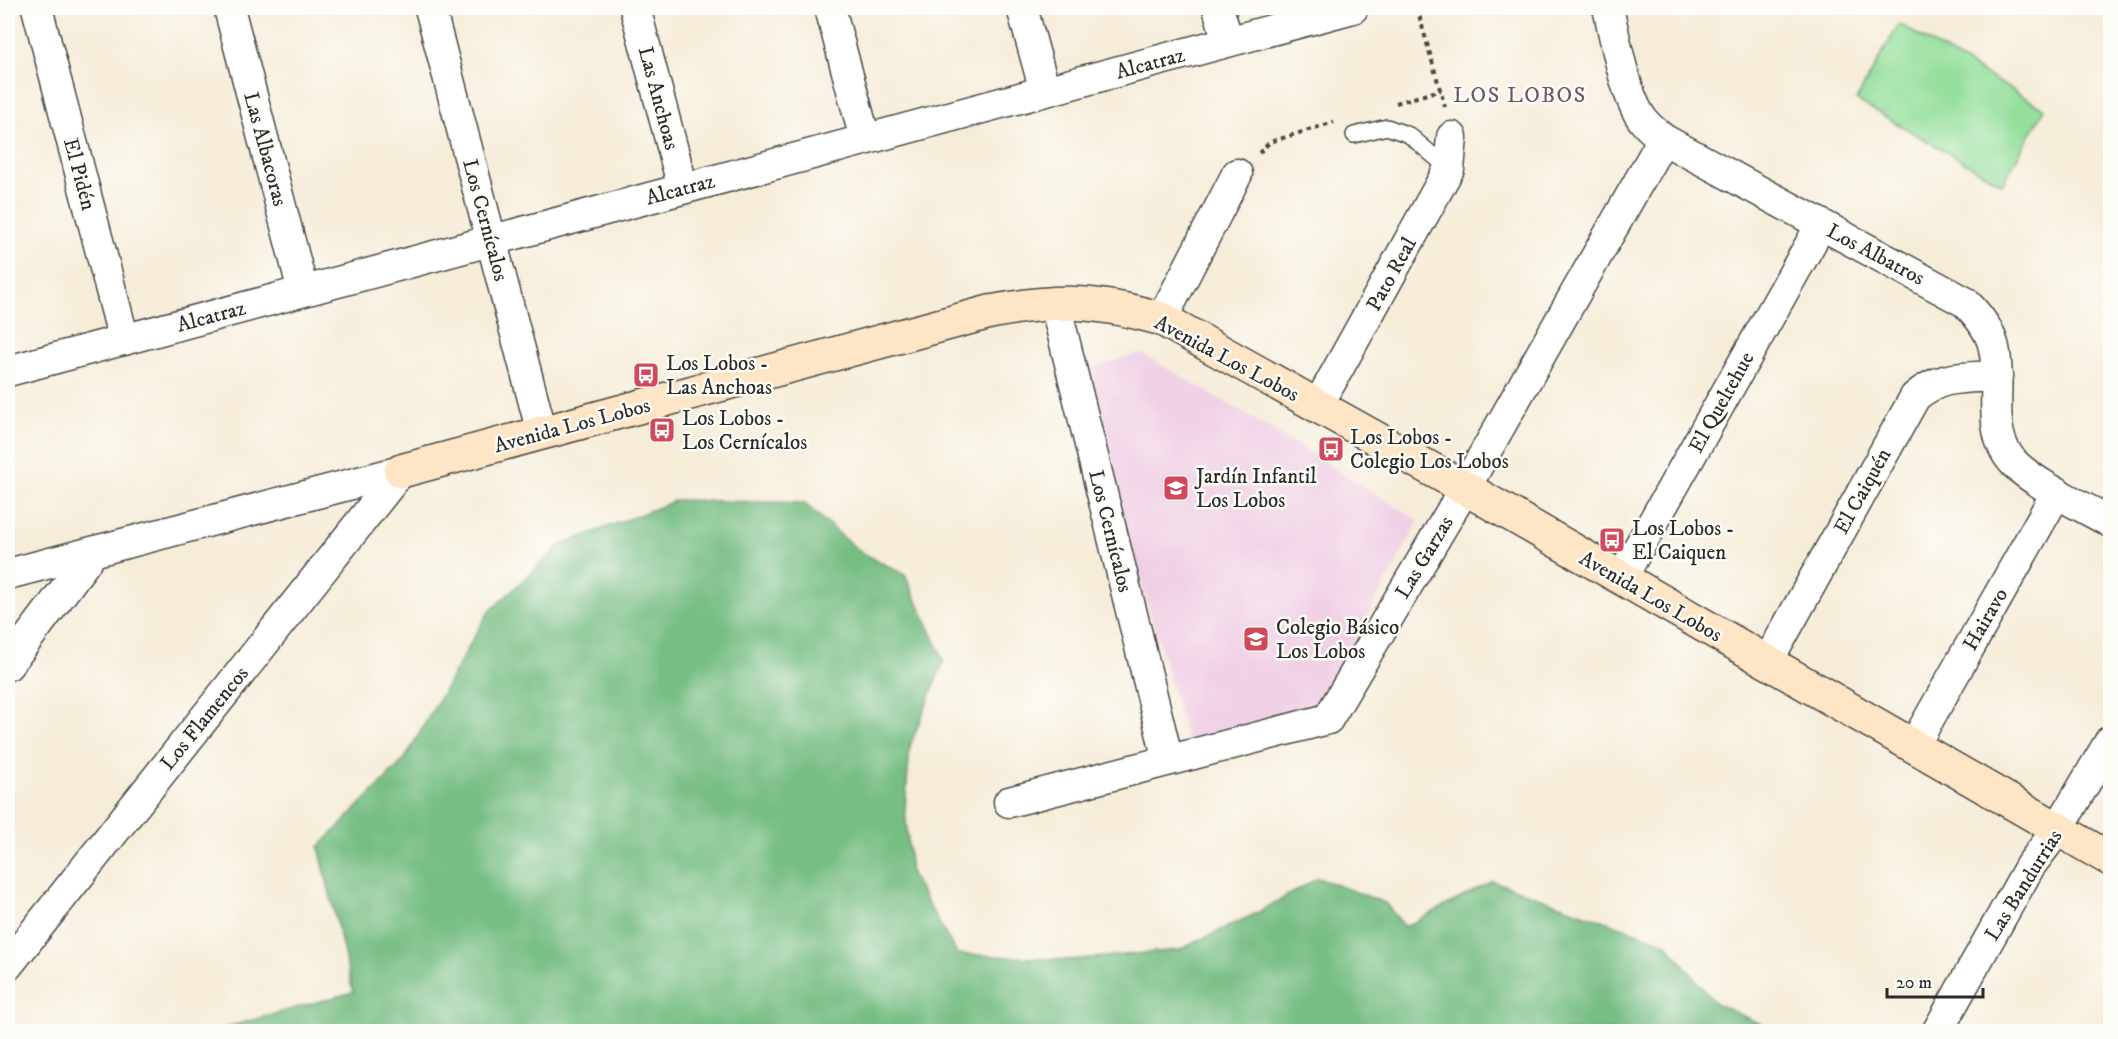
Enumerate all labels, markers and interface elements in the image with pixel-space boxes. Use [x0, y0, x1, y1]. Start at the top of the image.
street label: Alcatraz [1113, 42, 1187, 86]
street label: Las Anchoas [632, 44, 684, 153]
district label: LOS LOBOS [1453, 82, 1587, 109]
street label: Las Albacoras [237, 89, 293, 209]
street label: El Pidén [57, 135, 101, 213]
street label: Los Cernícalos [456, 156, 514, 284]
street label: Alcatraz [643, 168, 717, 212]
street label: Los Albatros [1822, 218, 1929, 291]
street label: Pato Real [1361, 232, 1423, 316]
street label: Alcatraz [174, 295, 248, 339]
street label: Avenida Los Lobos [1150, 310, 1303, 408]
street label: El Queltehue [1683, 347, 1760, 458]
place label: Los Lobos - Las Anchoas [666, 351, 772, 401]
bus stop icon: Los Lobos - Las Anchoas [631, 360, 661, 390]
street label: Avenida Los Lobos [491, 393, 653, 459]
place label: Los Lobos - Los Cernícalos [682, 406, 807, 456]
bus stop icon: Los Lobos - Los Cernícalos [647, 415, 677, 445]
place label: Los Lobos - Colegio Los Lobos [1350, 425, 1509, 475]
bus stop icon: Los Lobos - Colegio Los Lobos [1316, 434, 1346, 464]
street label: El Caiquén [1829, 444, 1897, 539]
place label: Jardín Infantil Los Lobos [1194, 464, 1317, 514]
street label: Los Cernícalos [1082, 467, 1138, 595]
school or university icon: Jardín Infantil Los Lobos [1161, 473, 1191, 503]
street label: Las Garzas [1390, 511, 1460, 604]
place label: Los Lobos - El Caiquen [1632, 516, 1734, 566]
bus stop icon: Los Lobos - El Caiquen [1597, 525, 1627, 555]
street label: Avenida Los Lobos [1575, 546, 1726, 648]
street label: Hairavo [1958, 584, 2014, 655]
place label: Colegio Básico Los Lobos [1276, 615, 1399, 665]
school or university icon: Colegio Básico Los Lobos [1241, 624, 1271, 654]
street label: Los Flamencos [155, 661, 255, 776]
street label: Las Bandurrias [1979, 825, 2068, 946]
scale bar [1887, 961, 1983, 999]
text: 20 m [1896, 972, 1932, 994]

